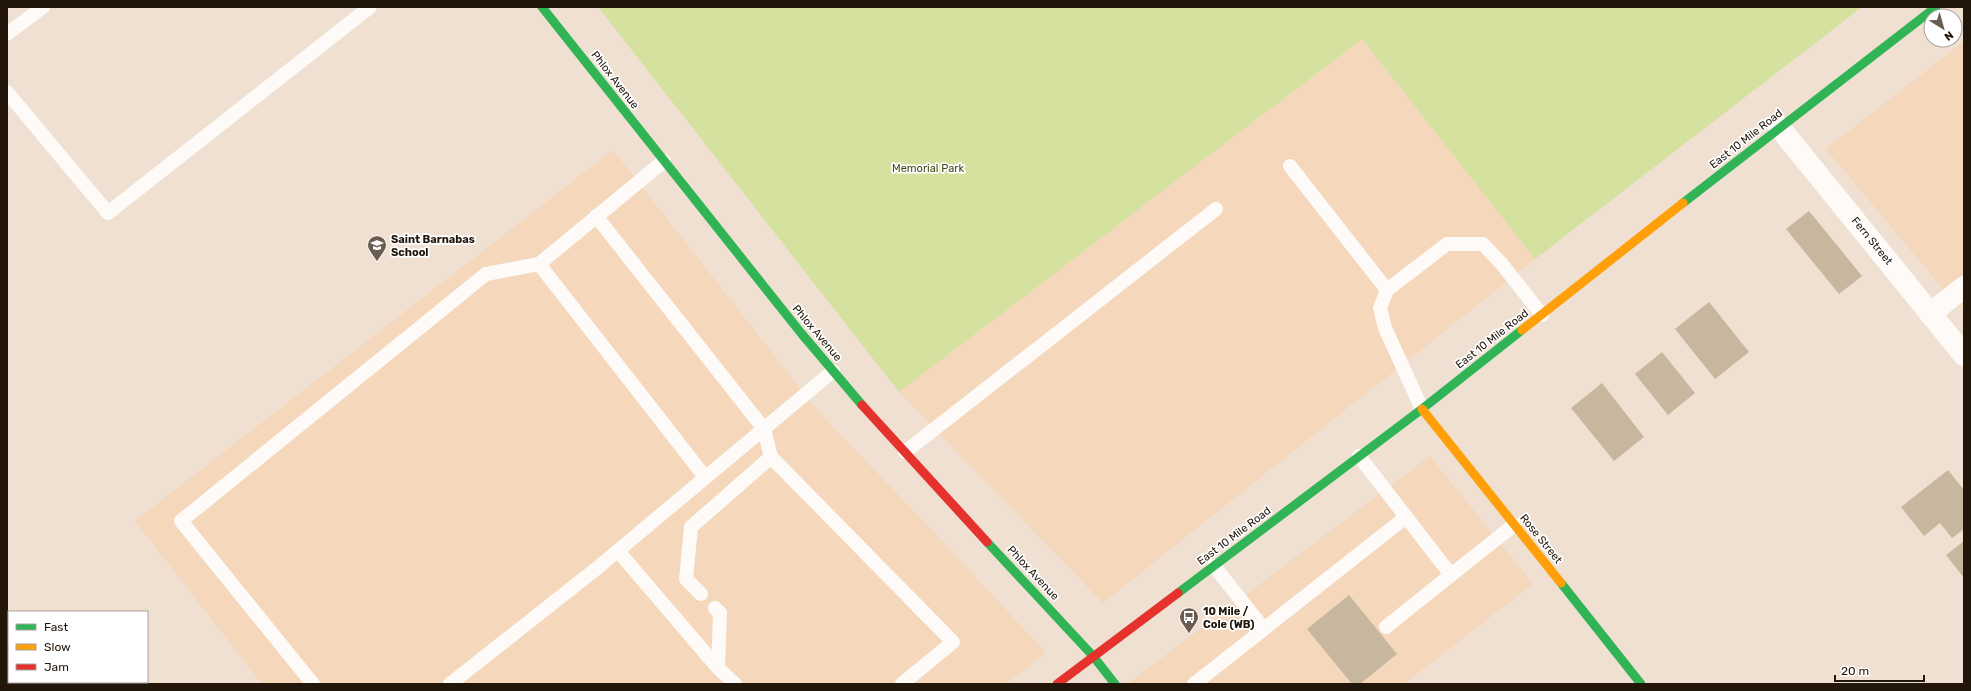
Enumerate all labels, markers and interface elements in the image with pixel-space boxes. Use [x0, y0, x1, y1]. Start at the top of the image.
north arrow [1923, 8, 1963, 48]
text: N [1942, 28, 1956, 43]
street label: Phlox Avenue [588, 49, 642, 111]
street label: East 10 Mile Road [1707, 107, 1785, 171]
park label: Memorial Park [892, 162, 964, 175]
street label: Fern Street [1849, 214, 1896, 268]
place label: Saint Barnabas School [391, 233, 475, 259]
school or university icon: Saint Barnabas School [366, 234, 388, 262]
street label: Phlox Avenue [790, 302, 844, 364]
street label: East 10 Mile Road [1453, 307, 1531, 371]
street label: East 10 Mile Road [1195, 504, 1273, 568]
street label: Rose Street [1517, 512, 1565, 567]
street label: Phlox Avenue [1005, 543, 1061, 603]
place label: 10 Mile / Cole (WB) [1203, 605, 1255, 631]
bus stop icon: 10 Mile / Cole (WB) [1178, 606, 1200, 634]
legend [8, 611, 148, 683]
text: Fast [44, 620, 68, 634]
text: Slow [44, 640, 71, 654]
scale bar [1835, 657, 1924, 683]
text: Jam [44, 660, 69, 674]
text: 20 m [1841, 664, 1869, 678]

